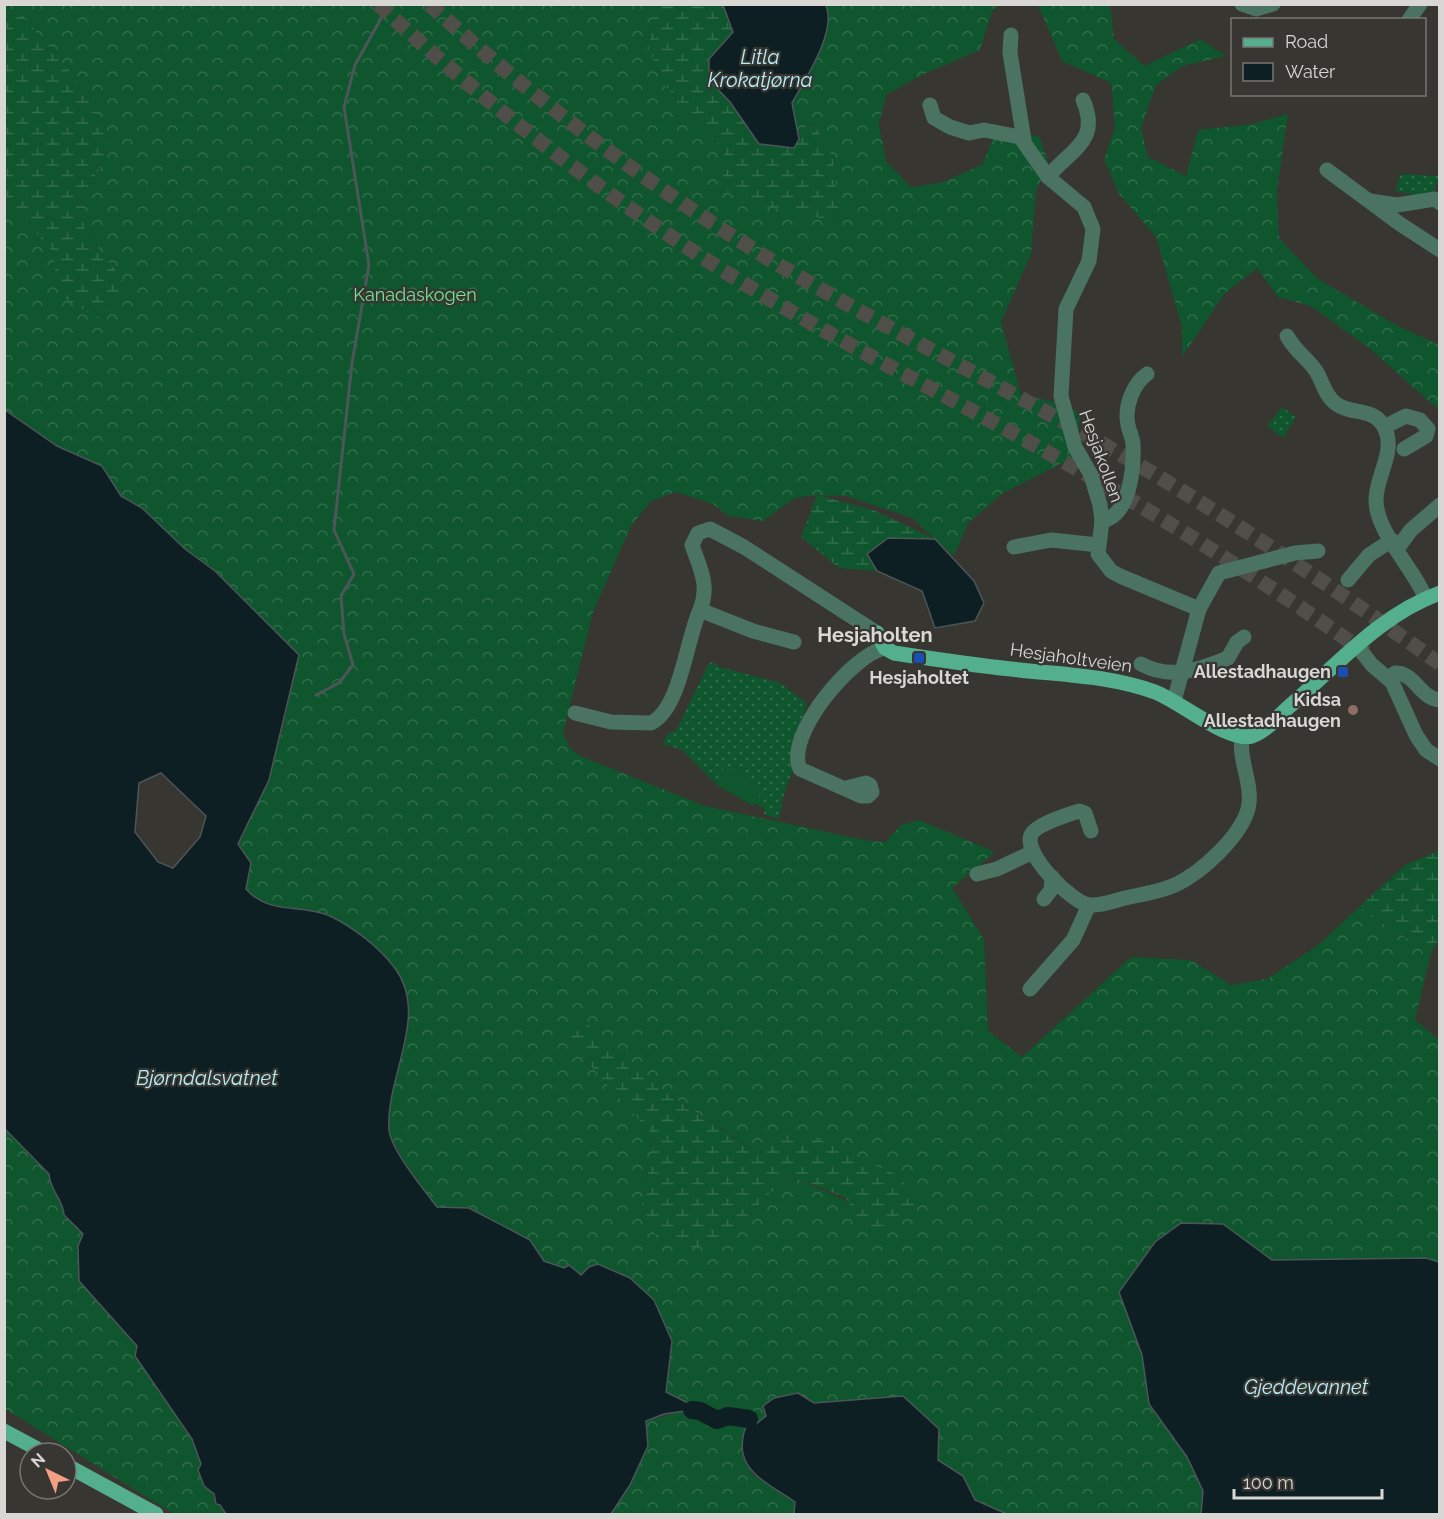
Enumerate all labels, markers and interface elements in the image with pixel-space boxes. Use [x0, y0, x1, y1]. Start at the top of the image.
legend [1231, 18, 1426, 96]
text: Road [1285, 31, 1328, 52]
water label: Litla Krokatjørna [707, 45, 813, 92]
text: Water [1285, 61, 1336, 82]
park label: Kanadaskogen [353, 284, 477, 305]
street label: Hesjakollen [1075, 407, 1128, 505]
district label: Hesjaholten [817, 623, 933, 647]
street label: Hesjaholtveien [1009, 639, 1134, 676]
marker: Hesjaholtet [912, 651, 926, 665]
place label: Allestadhaugen [1194, 661, 1331, 682]
marker: Allestadhaugen [1336, 665, 1350, 679]
place label: Hesjaholtet [869, 667, 969, 688]
place label: Kidsa Allestadhaugen [1204, 689, 1341, 731]
marker: Kidsa Allestadhaugen [1346, 703, 1360, 717]
water label: Bjørndalsvatnet [136, 1066, 278, 1090]
water label: Gjeddevannet [1244, 1375, 1369, 1399]
north arrow [18, 1441, 78, 1501]
text: N [27, 1449, 49, 1472]
scale bar [1234, 1462, 1382, 1500]
text: 100 m [1243, 1472, 1294, 1493]

